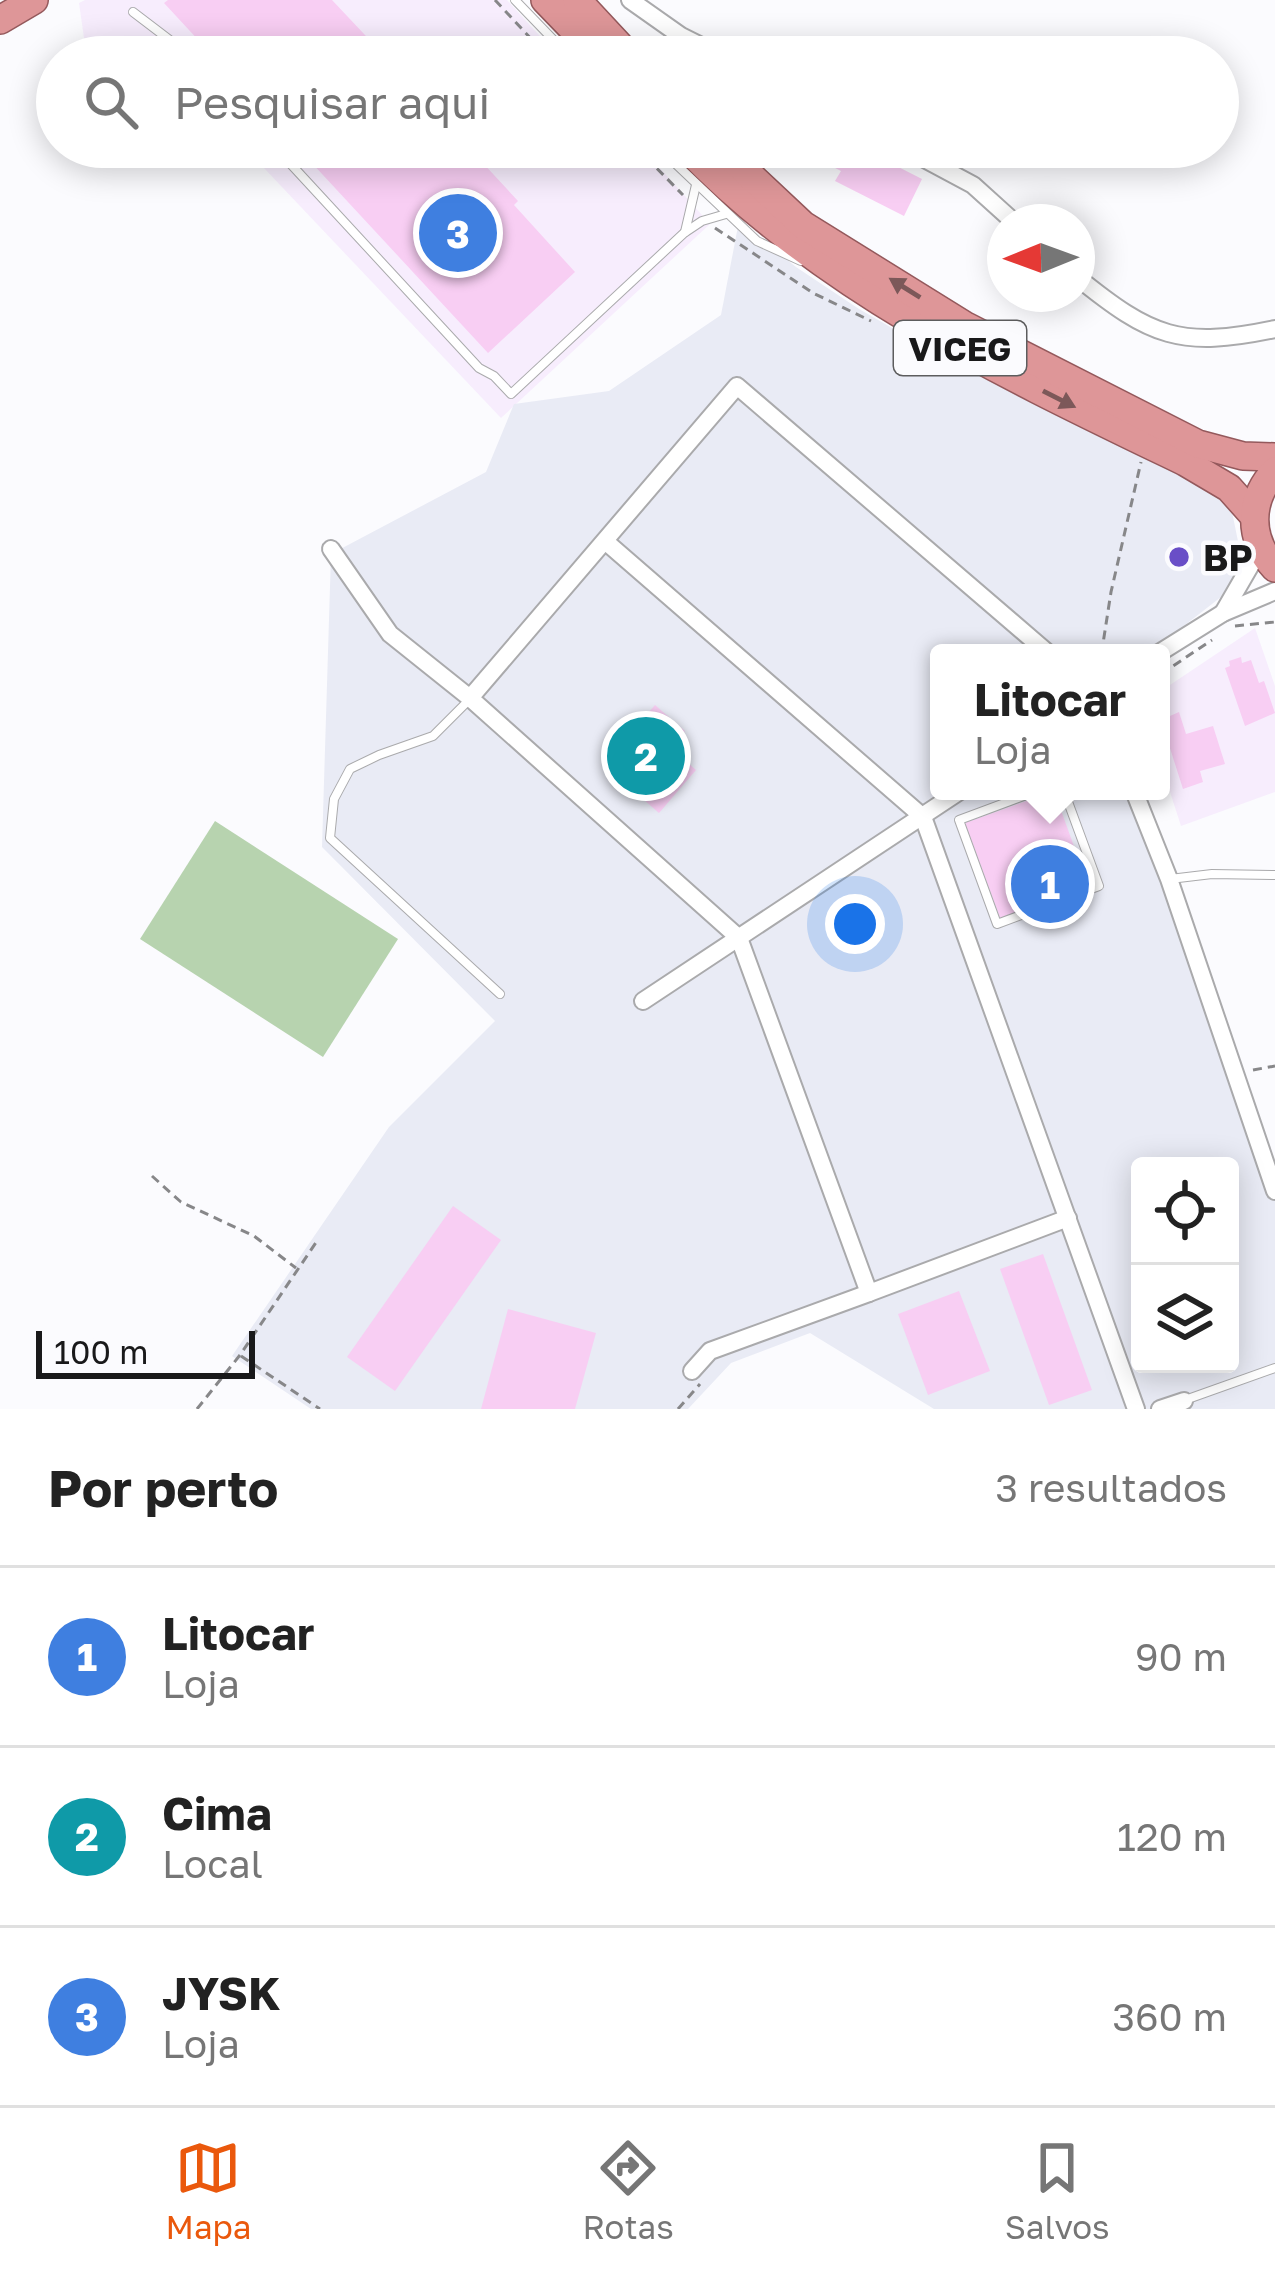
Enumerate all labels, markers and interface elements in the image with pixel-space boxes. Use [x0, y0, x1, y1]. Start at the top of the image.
search box [36, 36, 1239, 168]
icon: search [78, 69, 144, 135]
text: Pesquisar aqui [174, 75, 490, 129]
pin: 3 [419, 188, 497, 278]
north arrow [987, 204, 1095, 312]
one-way arrow [888, 278, 922, 299]
road number: VICEG [894, 321, 1026, 375]
one-way arrow [1042, 389, 1076, 409]
place label: BP [1203, 536, 1253, 579]
marker: BP [1166, 544, 1192, 570]
popup [930, 644, 1170, 800]
text: Litocar [974, 672, 1126, 726]
pin: 2 [607, 711, 685, 801]
text: Loja [974, 726, 1051, 773]
pin: 1 [1011, 839, 1089, 929]
your location [825, 894, 885, 954]
map controls [1131, 1157, 1239, 1373]
button: locate [1131, 1157, 1239, 1265]
button: layers [1131, 1265, 1239, 1373]
scale bar [36, 1325, 255, 1378]
text: 100 m [54, 1332, 148, 1371]
text: Por perto [48, 1457, 278, 1518]
text: 3 resultados [995, 1464, 1227, 1511]
text: Litocar [162, 1606, 315, 1660]
text: 1 [77, 1633, 97, 1680]
text: 90 m [1135, 1633, 1227, 1680]
text: Loja [162, 1660, 240, 1707]
text: Cima [162, 1786, 272, 1840]
text: 2 [75, 1813, 99, 1860]
text: 120 m [1117, 1813, 1227, 1860]
text: Local [162, 1840, 263, 1887]
text: JYSK [162, 1966, 281, 2020]
text: 3 [75, 1993, 99, 2040]
text: 360 m [1112, 1993, 1227, 2040]
text: Loja [162, 2020, 240, 2067]
tab: Mapa [166, 2135, 251, 2246]
tab: Rotas [582, 2135, 674, 2246]
tab: Salvos [1005, 2135, 1110, 2246]

